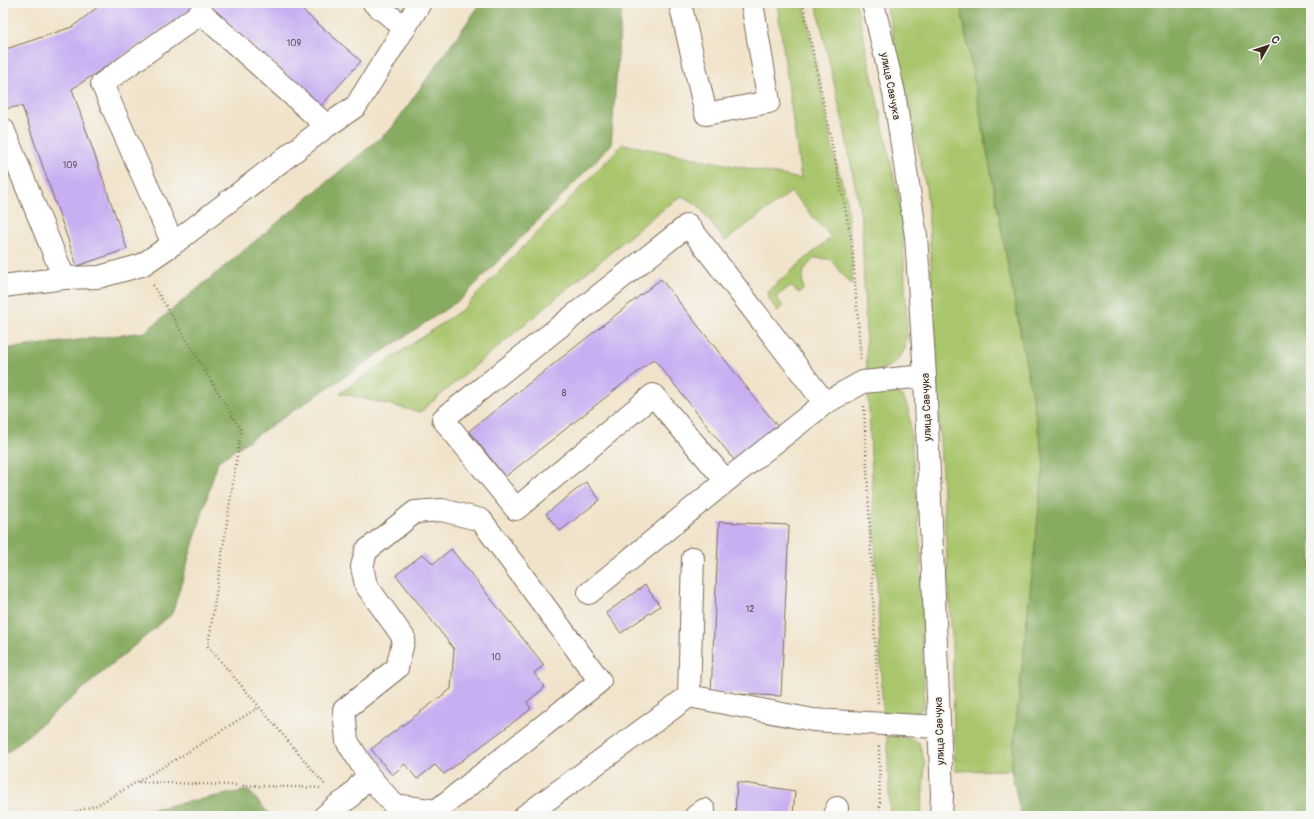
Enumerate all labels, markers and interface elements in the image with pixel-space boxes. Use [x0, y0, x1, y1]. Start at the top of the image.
north arrow [1248, 26, 1288, 66]
text: С [1268, 33, 1283, 47]
house number: 109 [287, 38, 302, 49]
street label: улица Савчука [877, 50, 903, 121]
house number: 109 [63, 160, 78, 171]
street label: улица Савчука [919, 373, 934, 442]
house number: 8 [562, 388, 567, 399]
house number: 12 [746, 604, 754, 615]
house number: 10 [491, 652, 501, 663]
street label: улица Савчука [932, 697, 947, 766]

